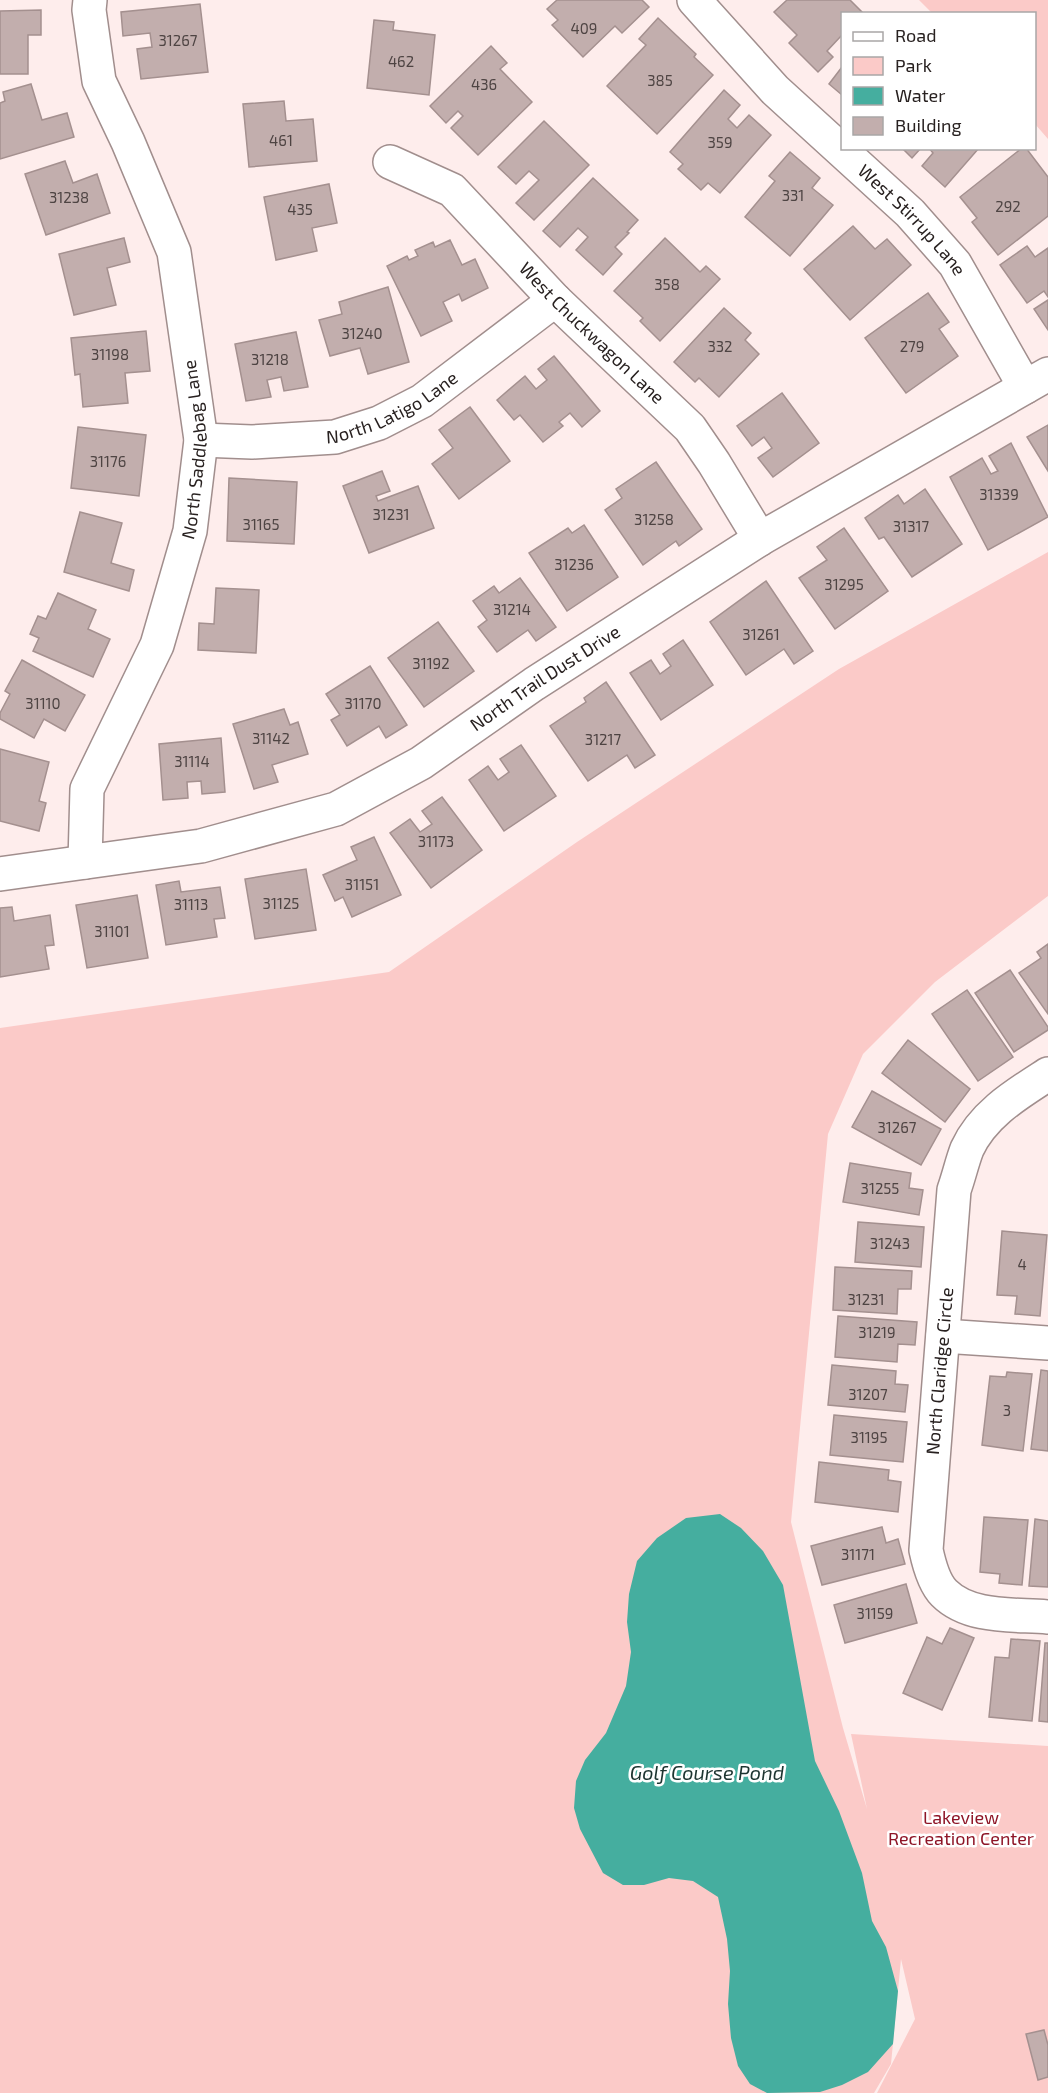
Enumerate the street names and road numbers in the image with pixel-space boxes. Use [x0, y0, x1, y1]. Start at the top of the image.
street label: West Stirrup Lane [854, 159, 971, 279]
street label: West Chuckwagon Lane [515, 257, 669, 408]
street label: North Saddlebag Lane [176, 359, 211, 542]
street label: North Latigo Lane [325, 366, 462, 448]
street label: North Trail Dust Drive [466, 620, 624, 735]
street label: North Claridge Circle [921, 1286, 957, 1456]

